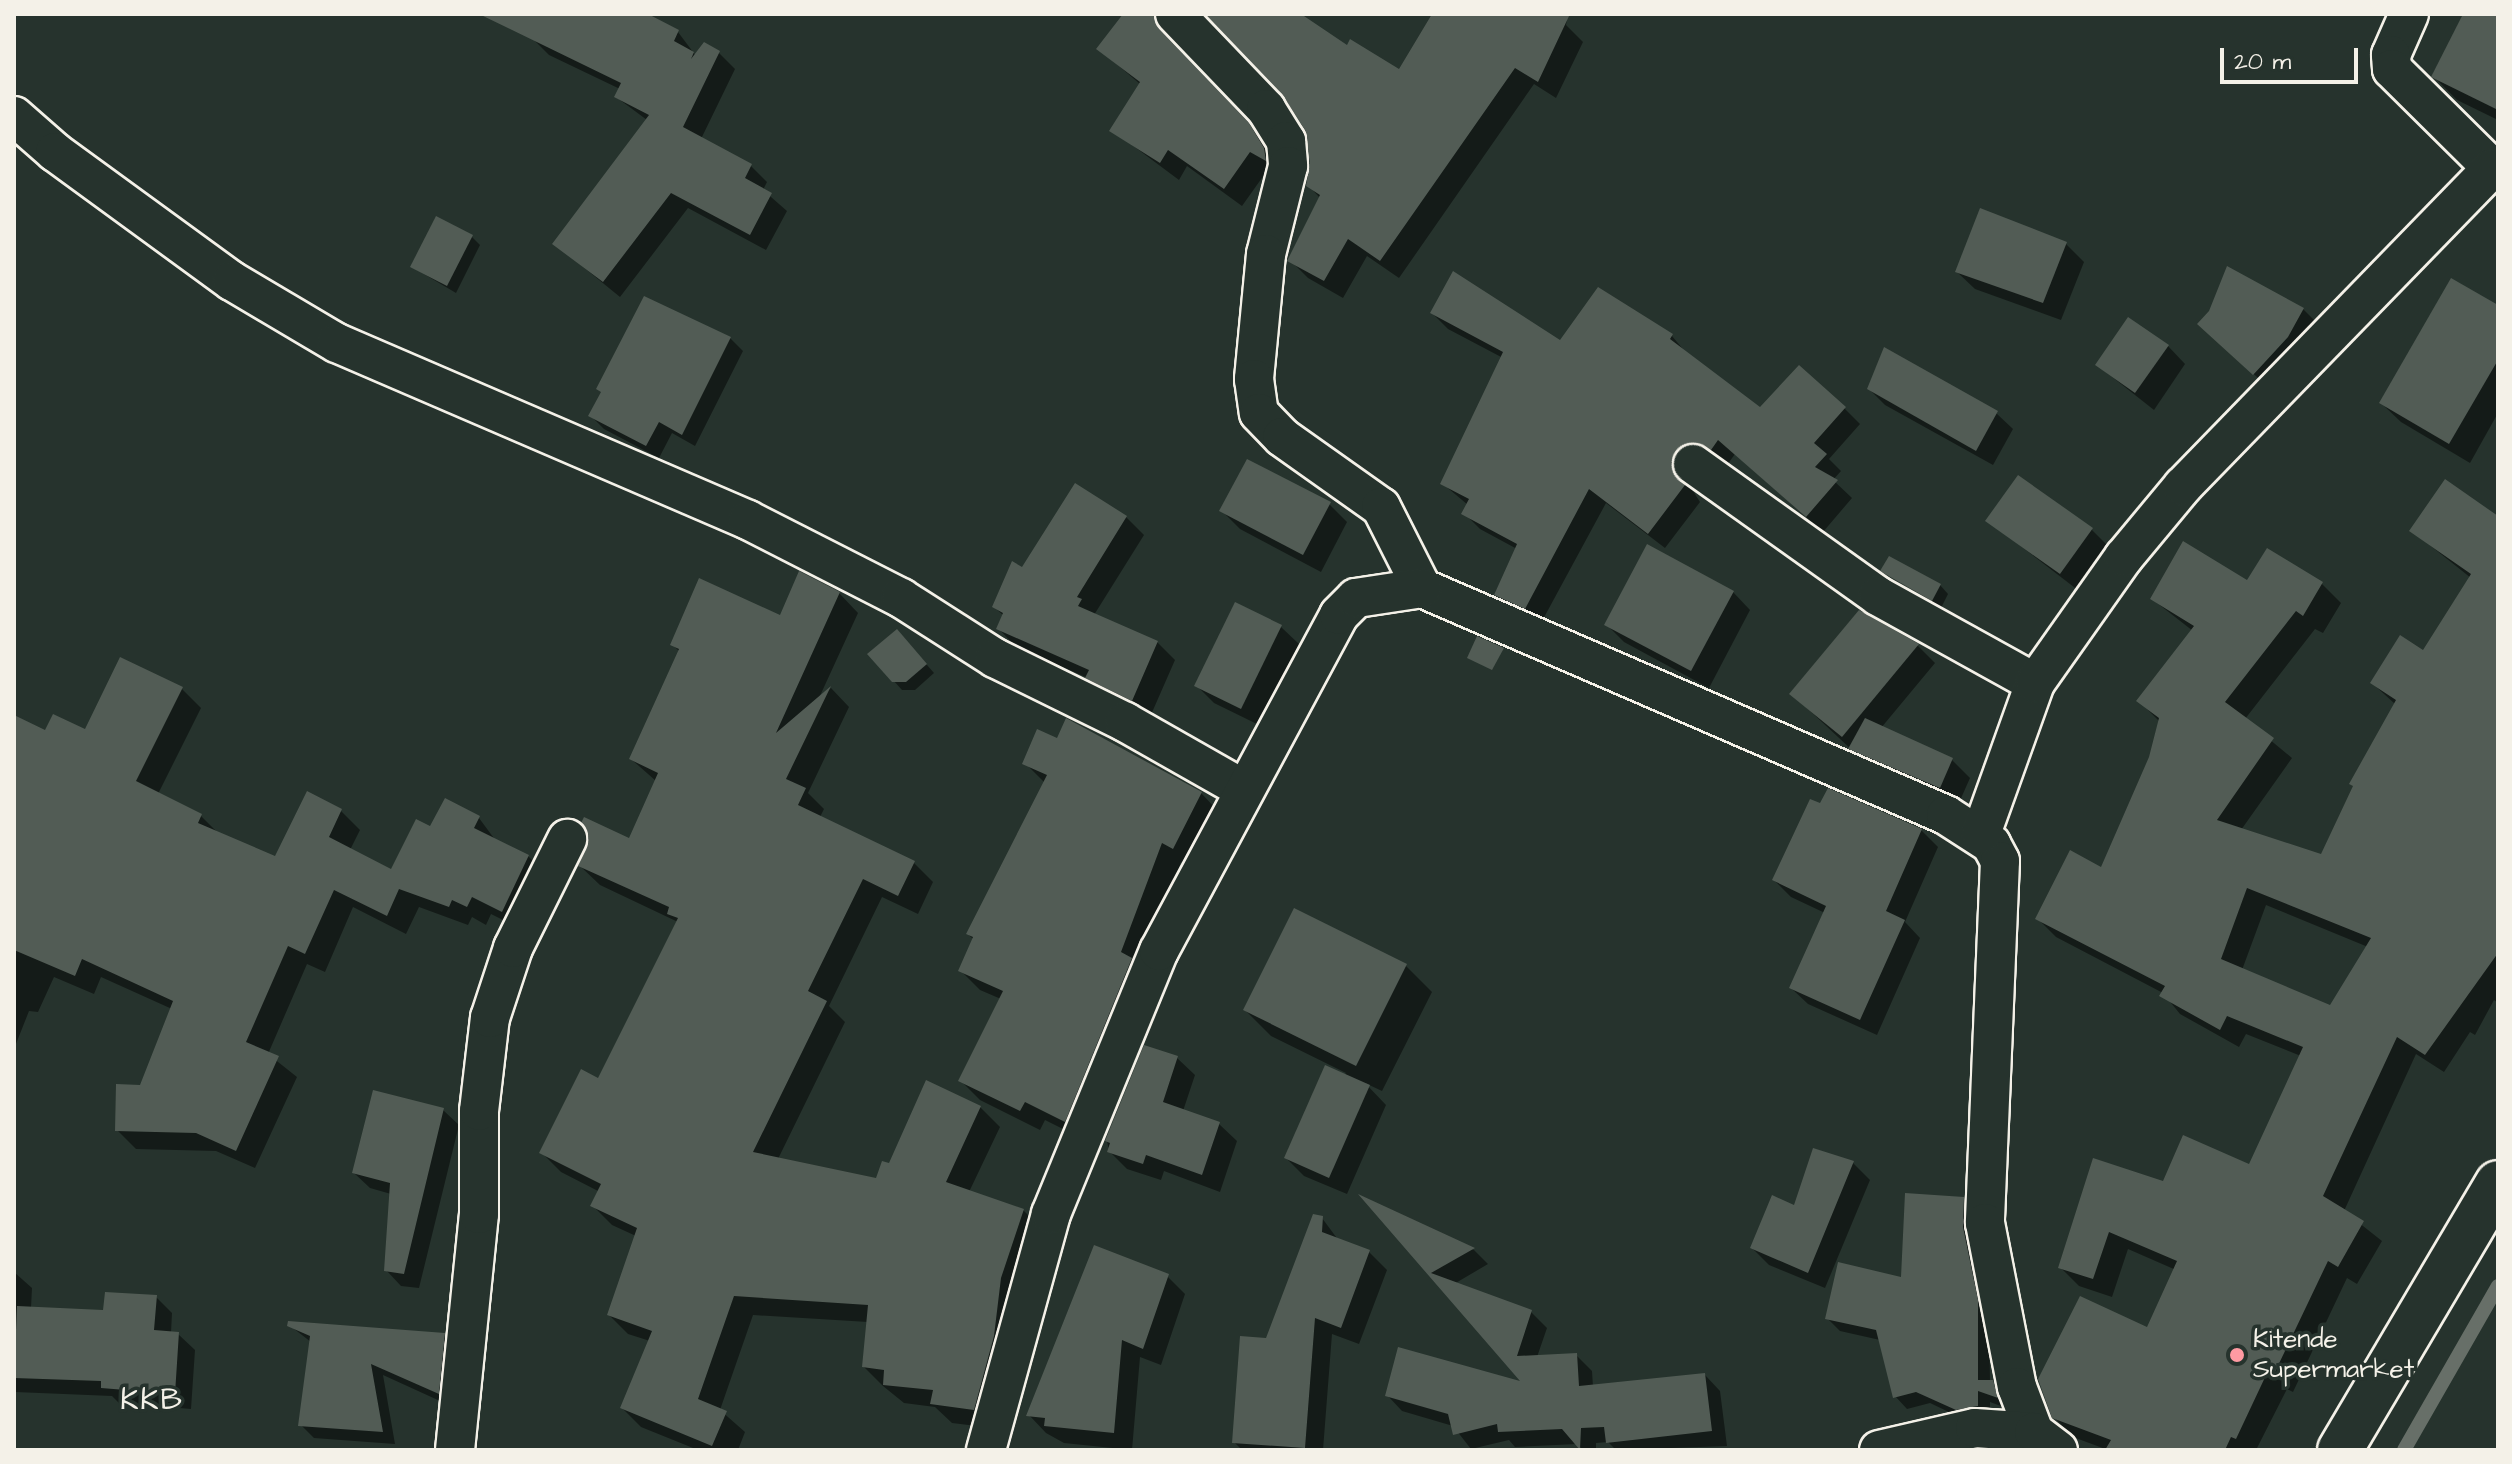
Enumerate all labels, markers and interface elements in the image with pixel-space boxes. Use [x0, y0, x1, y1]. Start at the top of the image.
scale bar [2224, 32, 2362, 82]
text: 20 m [2234, 45, 2291, 79]
place label: Kitende Supermarket [2253, 1324, 2414, 1386]
marker: Kitende Supermarket [2228, 1346, 2246, 1364]
district label: KKB [120, 1382, 184, 1418]

